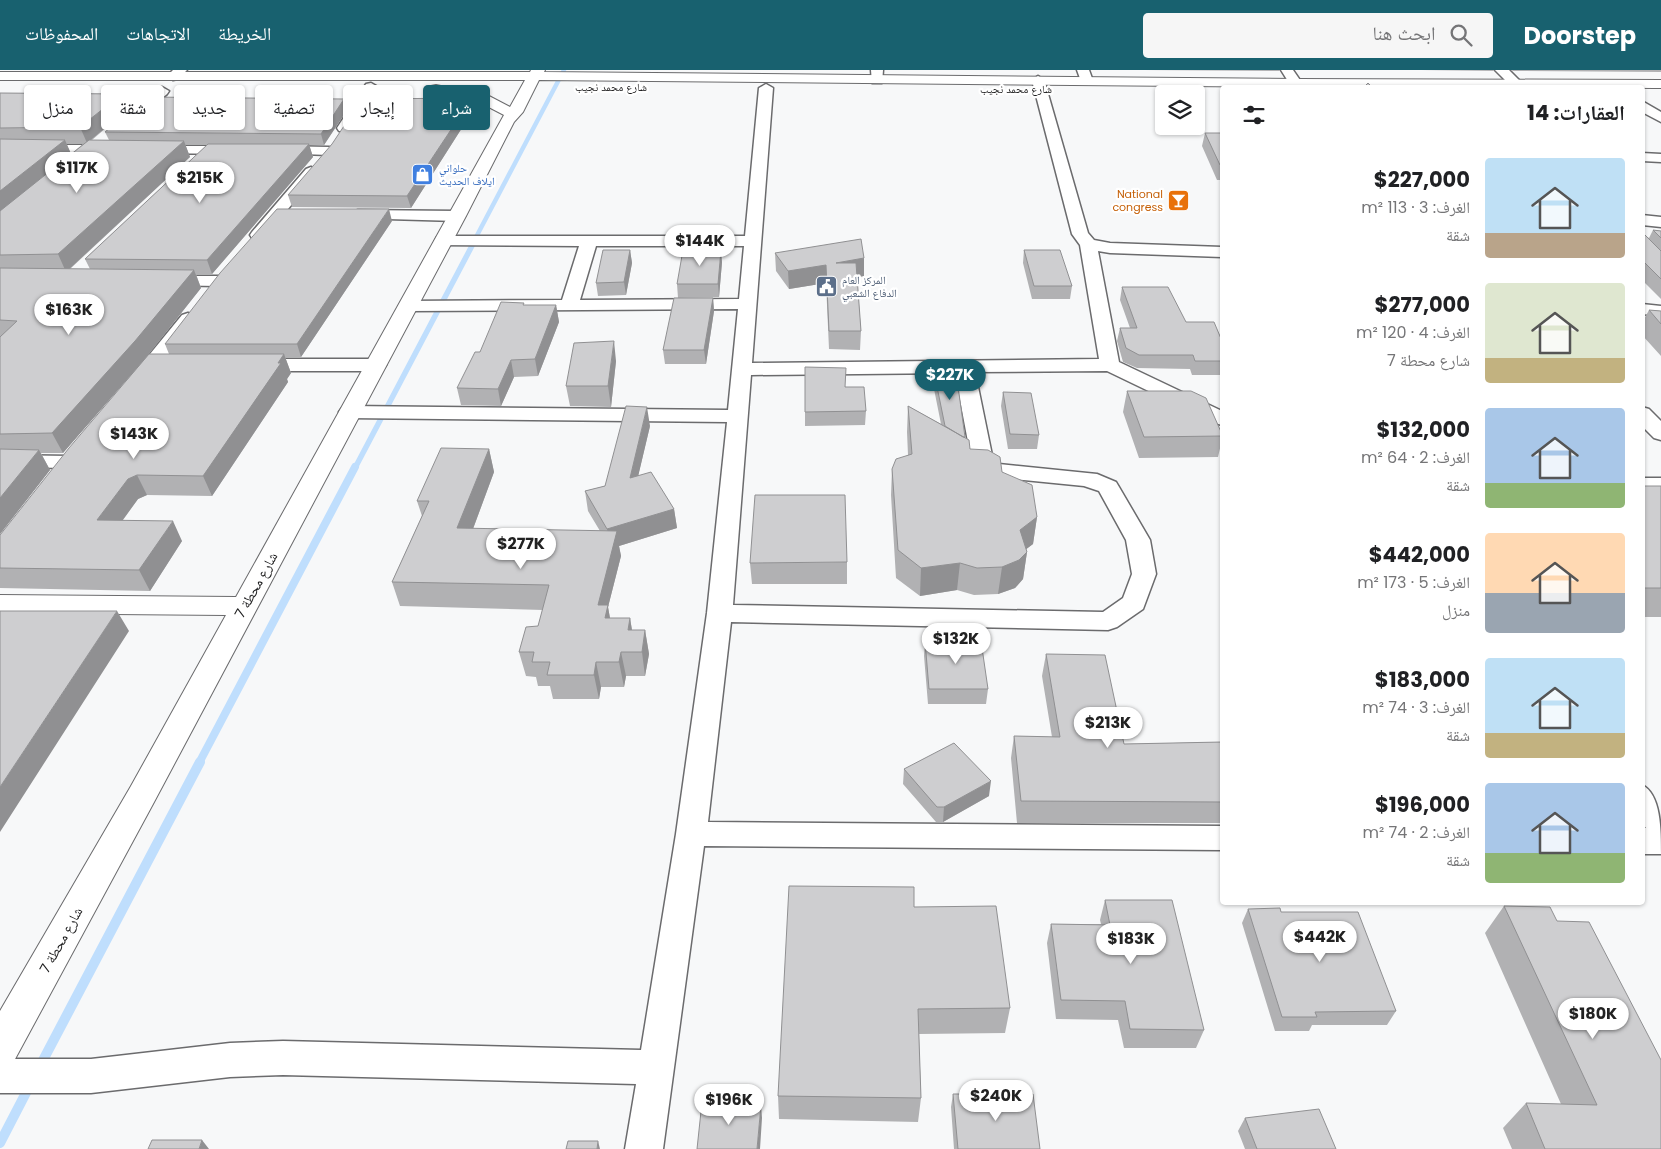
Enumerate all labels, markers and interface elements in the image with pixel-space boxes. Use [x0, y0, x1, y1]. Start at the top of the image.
search box [1143, 13, 1493, 58]
text: Doorstep [1523, 19, 1636, 52]
text: ابحث هنا [1372, 20, 1435, 47]
text: المحفوظات [25, 21, 98, 46]
text: الاتجاهات [126, 21, 190, 46]
text: الخريطة [218, 21, 271, 46]
icon: search [1447, 21, 1475, 49]
street label: شارع محمد نجيب [575, 79, 647, 95]
street label: شارع محمد نجيب [980, 81, 1052, 97]
chip: منزل [24, 85, 91, 130]
chip: شقة [101, 85, 164, 130]
chip: جديد [174, 85, 245, 130]
chip: تصفية [255, 85, 333, 130]
chip: إيجار [343, 85, 413, 130]
chip: شراء [423, 85, 490, 130]
map controls [1155, 85, 1205, 135]
button: layers [1155, 85, 1205, 135]
text: العقارات: 14 [1527, 98, 1625, 127]
icon: filters [1240, 101, 1268, 129]
pin: $117K [42, 152, 112, 194]
text: $117K [56, 156, 98, 179]
place label: حلواني ايلاف الحديث [439, 160, 495, 189]
pin: $215K [165, 162, 235, 204]
shop icon: حلواني ايلاف الحديث [411, 162, 435, 186]
text: $227,000 [1374, 165, 1470, 194]
text: $215K [176, 166, 224, 189]
icon: home [1525, 178, 1585, 238]
place label: National congress [1112, 186, 1163, 215]
bar icon: National congress [1167, 188, 1191, 212]
text: الغرف: 3 · 113 m² [1361, 196, 1470, 219]
pin: $144K [665, 224, 735, 267]
text: شقة [1446, 224, 1470, 247]
text: $144K [675, 229, 725, 252]
place label: المركز العام الدفاع الشعبي [842, 272, 897, 302]
public building icon: المركز العام الدفاع الشعبي [814, 274, 838, 298]
text: $277,000 [1375, 290, 1470, 319]
pin: $163K [34, 294, 104, 336]
text: $163K [45, 298, 93, 321]
icon: home [1525, 303, 1585, 363]
text: الغرف: 4 · 120 m² [1356, 321, 1470, 344]
text: شارع محطة 7 [1387, 349, 1470, 372]
pin: $227K [915, 358, 985, 401]
text: $227K [926, 363, 974, 386]
text: $132,000 [1376, 415, 1470, 444]
pin: $143K [99, 418, 169, 460]
text: $143K [110, 422, 158, 445]
icon: home [1525, 428, 1585, 488]
text: الغرف: 2 · 64 m² [1361, 446, 1470, 469]
text: شقة [1446, 474, 1470, 497]
pin: $277K [486, 528, 556, 570]
text: $277K [497, 532, 545, 555]
text: $442,000 [1369, 540, 1470, 569]
street label: شارع محطة 7 [230, 548, 282, 622]
icon: home [1525, 553, 1585, 613]
text: الغرف: 5 · 173 m² [1357, 571, 1470, 594]
text: منزل [1442, 599, 1470, 622]
pin: $132K [921, 622, 991, 665]
text: $132K [933, 627, 979, 650]
text: $183,000 [1375, 665, 1470, 694]
icon: home [1525, 678, 1585, 738]
text: الغرف: 3 · 74 m² [1362, 696, 1470, 719]
pin: $213K [1073, 706, 1143, 749]
text: $213K [1085, 711, 1131, 734]
text: شقة [1446, 724, 1470, 747]
text: $196,000 [1375, 790, 1470, 819]
icon: home [1525, 803, 1585, 863]
text: الغرف: 2 · 74 m² [1362, 821, 1470, 844]
text: شقة [1446, 849, 1470, 872]
street label: شارع محطة 7 [35, 903, 87, 977]
pin: $442K [1285, 920, 1355, 963]
pin: $183K [1096, 922, 1166, 965]
text: $442K [1294, 925, 1346, 948]
text: $183K [1107, 927, 1155, 950]
pin: $180K [1558, 998, 1628, 1040]
text: $180K [1569, 1002, 1617, 1025]
pin: $240K [961, 1080, 1031, 1122]
pin: $196K [694, 1084, 764, 1126]
text: $240K [970, 1084, 1022, 1107]
text: $196K [705, 1088, 753, 1111]

